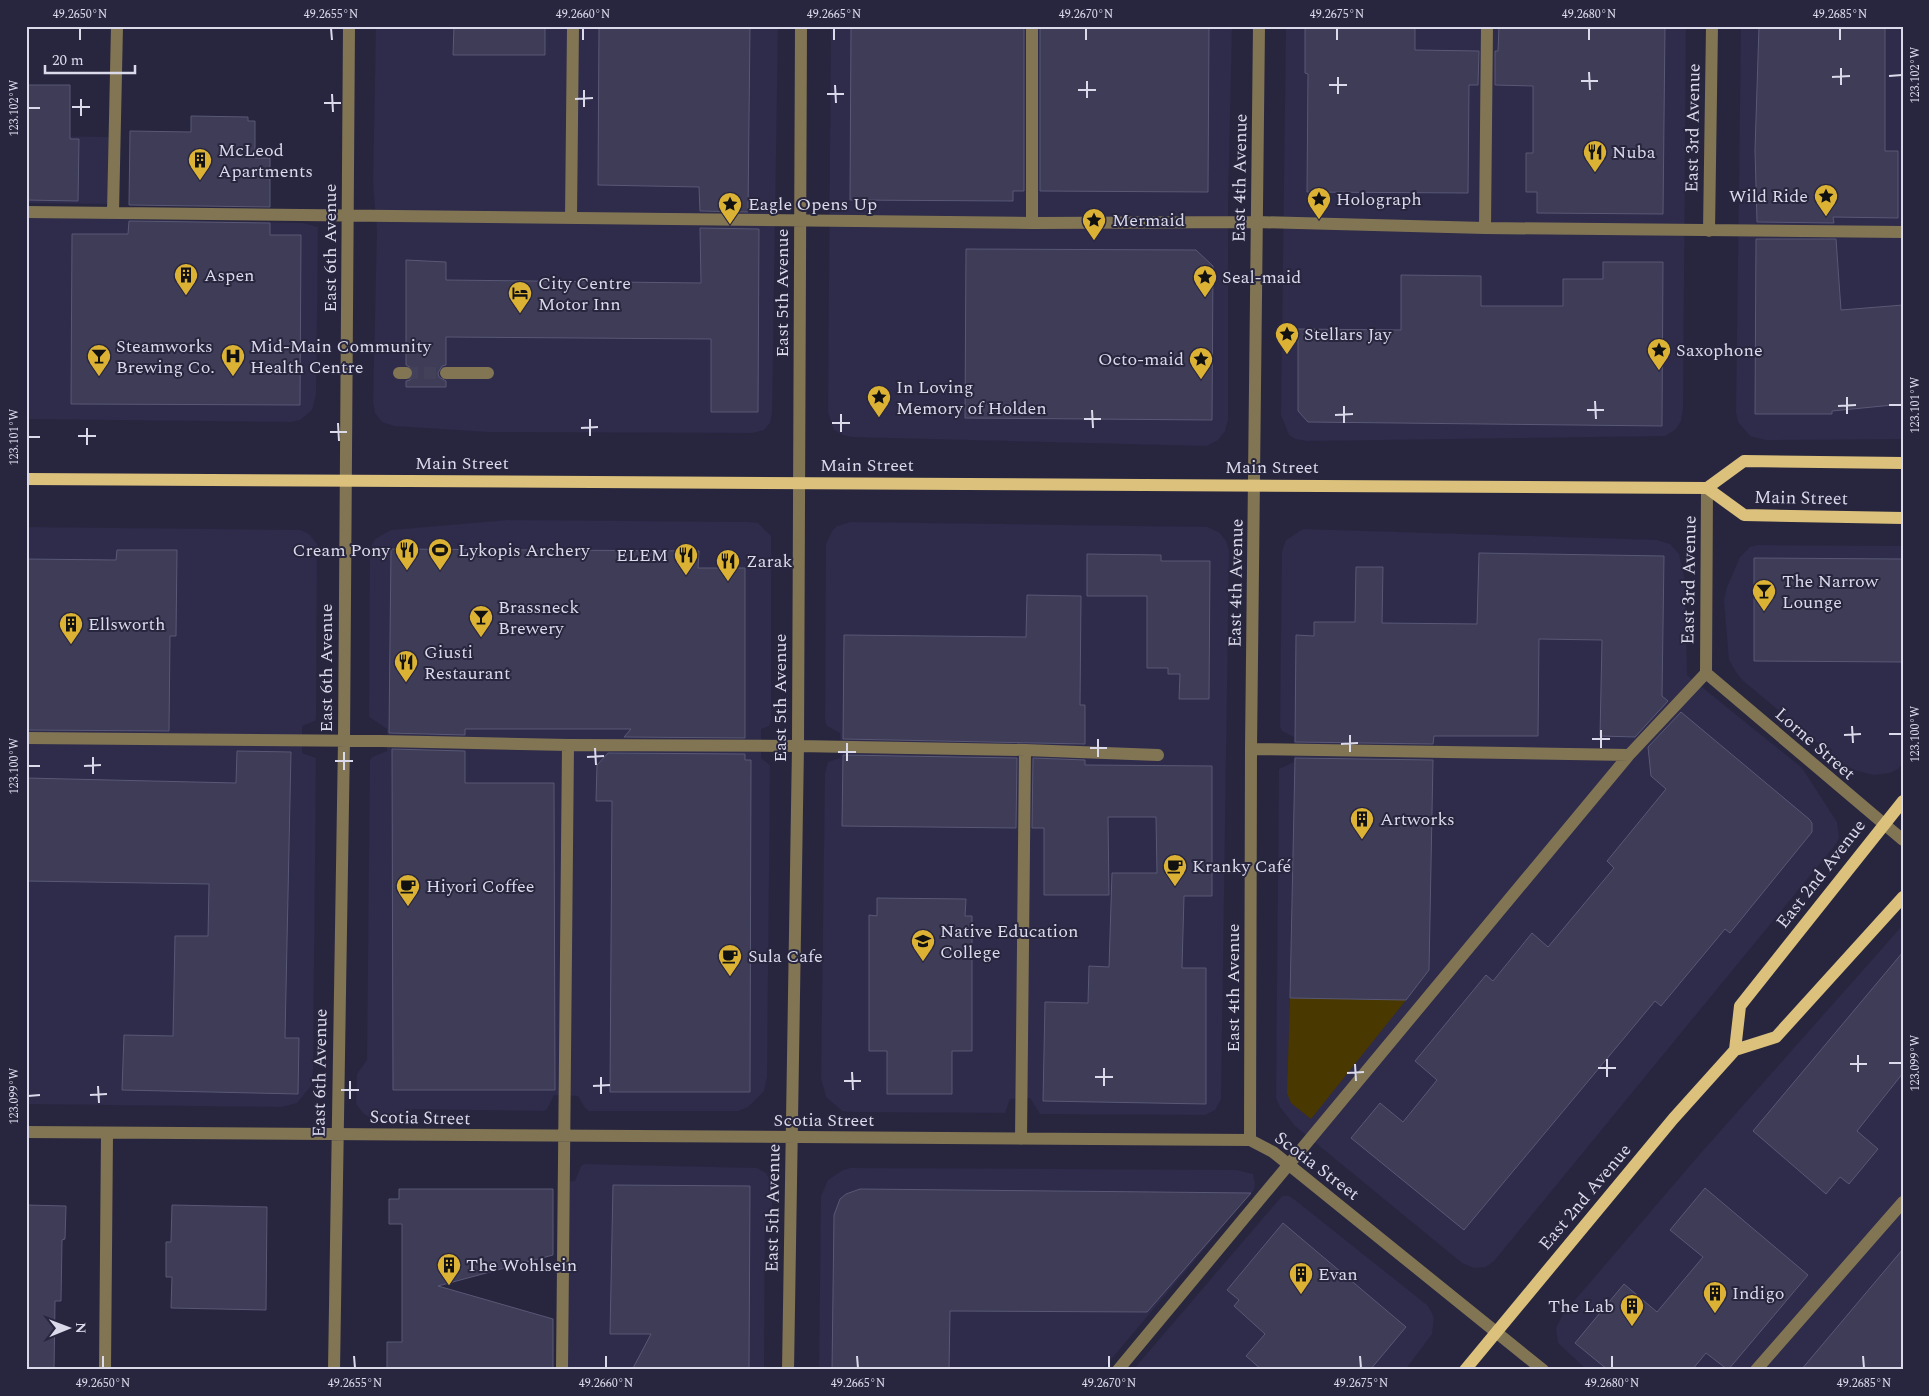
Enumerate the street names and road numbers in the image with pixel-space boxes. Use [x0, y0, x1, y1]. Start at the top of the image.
street label: East 3rd Avenue [1678, 63, 1708, 193]
street label: East 4th Avenue [1225, 113, 1255, 243]
street label: East 6th Avenue [317, 184, 344, 312]
street label: East 5th Avenue [769, 229, 796, 357]
street label: Main Street [415, 450, 509, 477]
street label: Main Street [820, 452, 914, 479]
street label: Main Street [1225, 454, 1319, 481]
street label: Main Street [1754, 484, 1848, 512]
street label: East 3rd Avenue [1674, 515, 1704, 645]
street label: East 4th Avenue [1221, 518, 1251, 648]
street label: East 6th Avenue [313, 604, 340, 732]
street label: East 5th Avenue [767, 634, 794, 762]
street label: Lorne Street [1769, 701, 1861, 787]
street label: East 2nd Avenue [1770, 813, 1872, 935]
street label: East 4th Avenue [1220, 924, 1247, 1052]
street label: East 6th Avenue [305, 1008, 335, 1138]
street label: Scotia Street [369, 1104, 471, 1132]
street label: Scotia Street [774, 1107, 874, 1134]
street label: Scotia Street [1269, 1125, 1365, 1207]
street label: East 2nd Avenue [1532, 1138, 1638, 1256]
street label: East 5th Avenue [758, 1143, 788, 1273]

